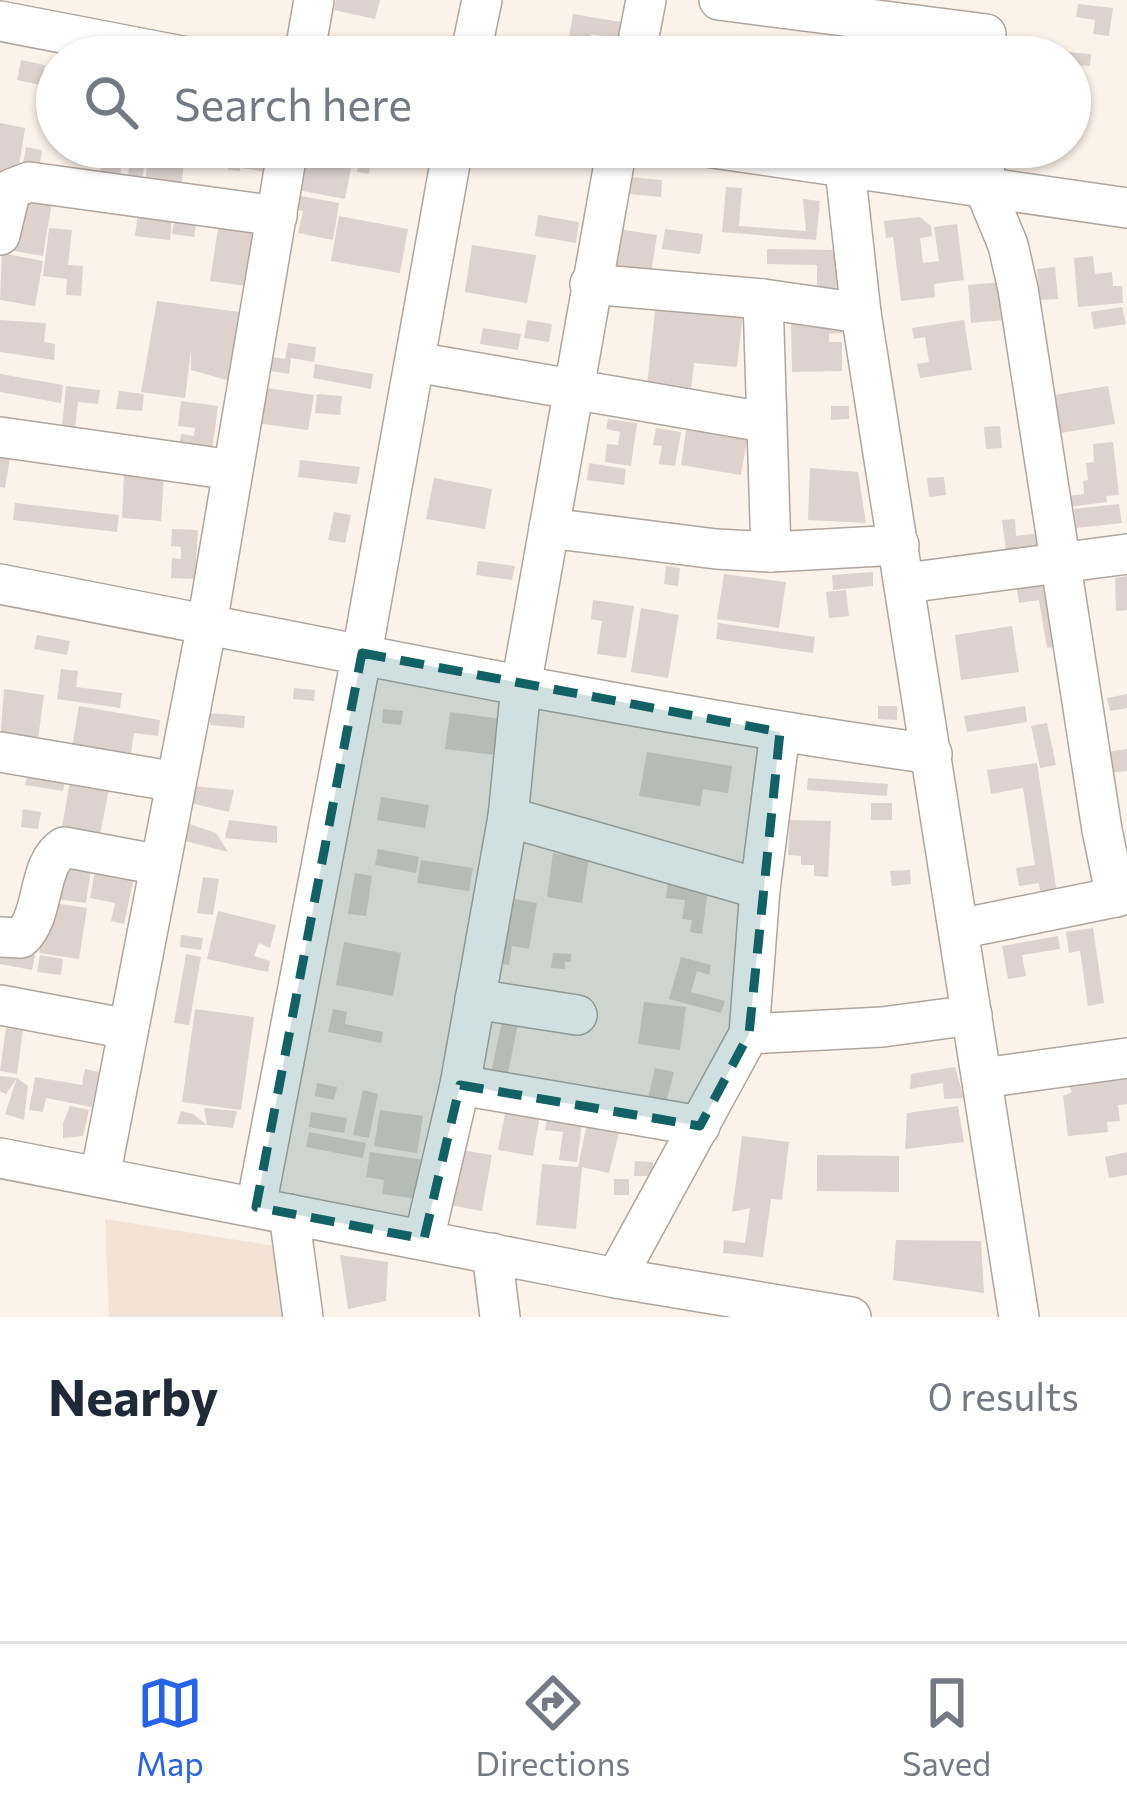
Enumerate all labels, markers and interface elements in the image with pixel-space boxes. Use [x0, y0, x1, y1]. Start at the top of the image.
search box [36, 36, 1091, 168]
icon: search [78, 69, 144, 135]
text: Search here [174, 75, 412, 130]
text: Nearby [48, 1364, 218, 1427]
text: 0 results [927, 1371, 1079, 1419]
tab: Map [136, 1670, 204, 1783]
tab: Directions [476, 1670, 630, 1783]
tab: Saved [902, 1670, 991, 1783]

